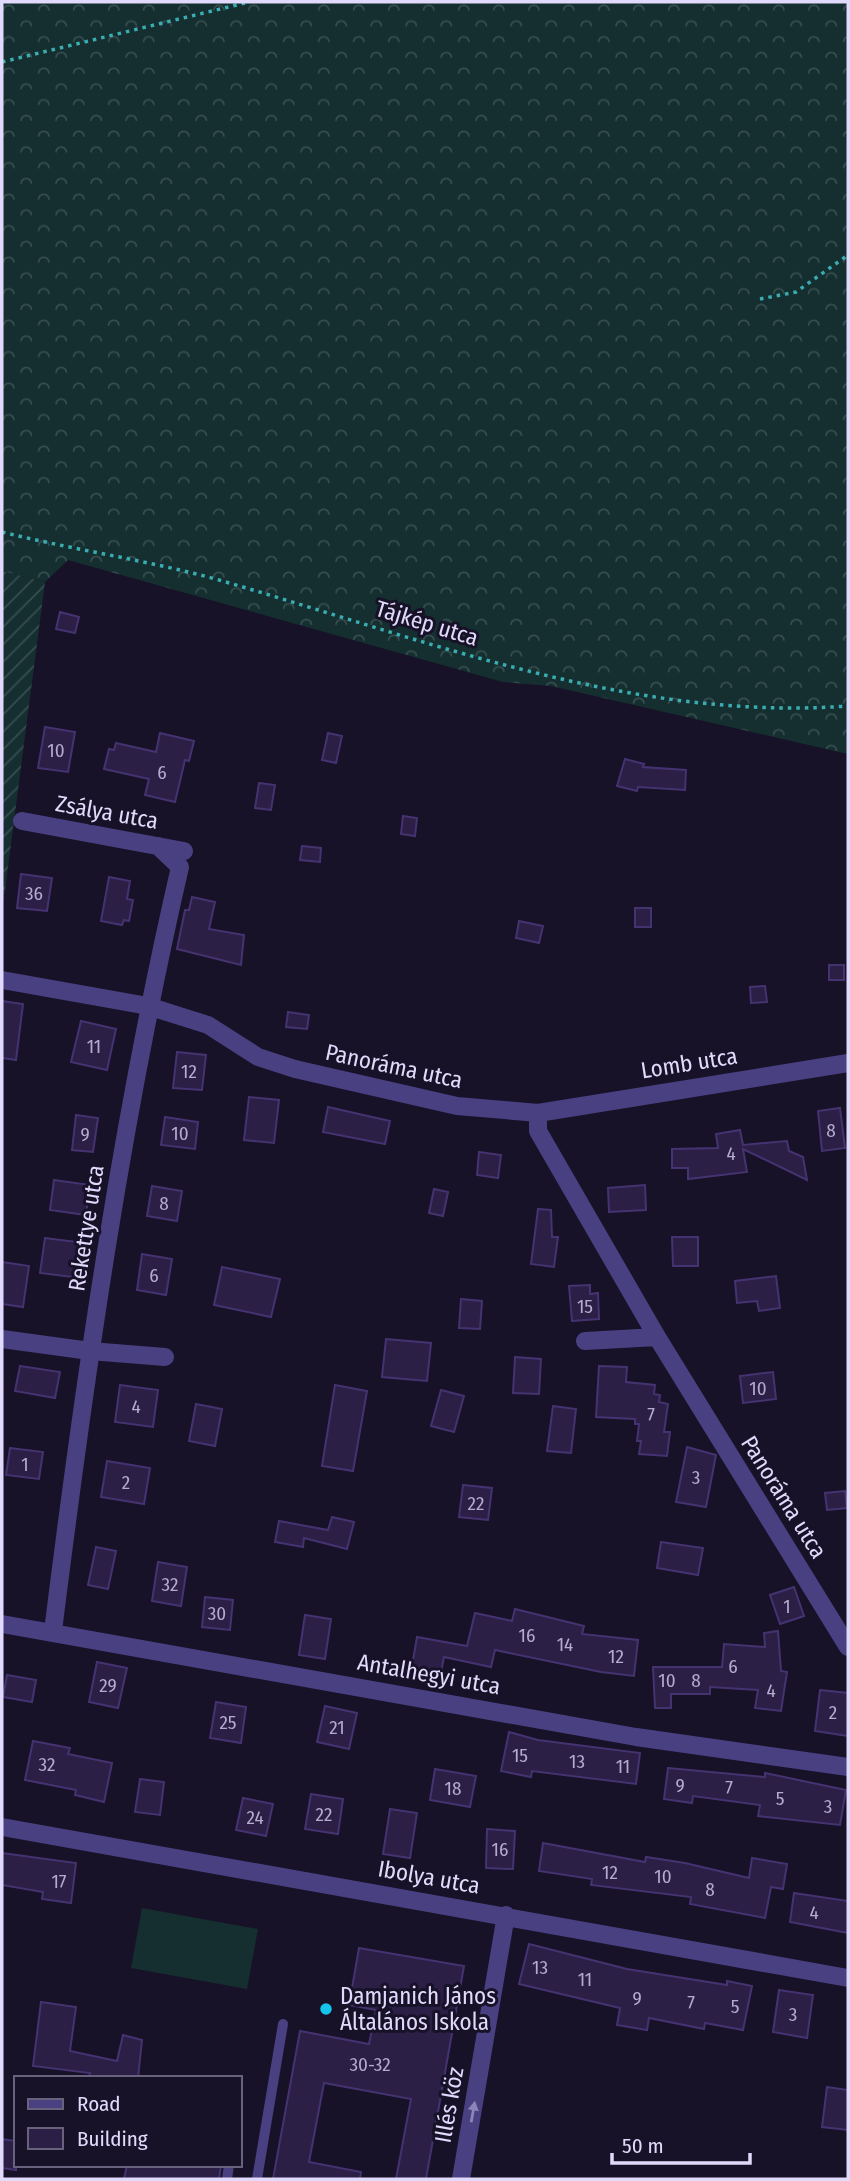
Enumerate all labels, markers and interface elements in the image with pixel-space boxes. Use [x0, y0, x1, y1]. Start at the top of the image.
street label: Tájkép utca [372, 594, 482, 652]
house number: 10 [47, 739, 65, 762]
house number: 6 [157, 761, 167, 784]
street label: Zsálya utca [53, 789, 161, 835]
house number: 36 [25, 882, 43, 905]
house number: 11 [87, 1035, 101, 1058]
street label: Panoráma utca [323, 1038, 465, 1094]
street label: Lomb utca [639, 1042, 739, 1084]
house number: 12 [181, 1060, 197, 1083]
house number: 8 [826, 1119, 836, 1142]
house number: 10 [171, 1122, 189, 1145]
house number: 9 [80, 1123, 90, 1146]
house number: 4 [726, 1142, 736, 1165]
street label: Rekettye utca [62, 1163, 110, 1293]
house number: 8 [159, 1192, 169, 1215]
house number: 6 [149, 1264, 159, 1287]
house number: 15 [577, 1295, 593, 1318]
house number: 10 [749, 1377, 767, 1400]
house number: 4 [131, 1395, 141, 1418]
house number: 7 [647, 1403, 655, 1426]
street label: Panoráma utca [735, 1430, 833, 1564]
house number: 1 [21, 1453, 29, 1476]
house number: 3 [692, 1466, 700, 1489]
house number: 2 [122, 1471, 130, 1494]
house number: 22 [468, 1492, 484, 1515]
house number: 32 [162, 1573, 178, 1596]
house number: 1 [783, 1595, 791, 1618]
house number: 30 [208, 1602, 226, 1625]
house number: 16 [519, 1624, 535, 1647]
house number: 14 [557, 1633, 573, 1656]
house number: 12 [608, 1645, 624, 1668]
street label: Antalhegyi utca [355, 1648, 503, 1700]
house number: 6 [728, 1655, 738, 1678]
house number: 10 [658, 1669, 676, 1692]
house number: 8 [691, 1669, 701, 1692]
house number: 29 [99, 1674, 117, 1697]
house number: 4 [766, 1679, 776, 1702]
house number: 2 [829, 1701, 837, 1724]
house number: 25 [219, 1711, 237, 1734]
house number: 21 [329, 1716, 345, 1739]
house number: 15 [512, 1744, 528, 1767]
house number: 13 [569, 1750, 585, 1773]
house number: 32 [39, 1753, 55, 1776]
house number: 11 [616, 1755, 630, 1778]
house number: 9 [675, 1774, 685, 1797]
house number: 7 [725, 1776, 733, 1799]
house number: 18 [445, 1777, 461, 1800]
house number: 5 [776, 1787, 784, 1810]
house number: 3 [824, 1795, 832, 1818]
house number: 22 [316, 1803, 332, 1826]
house number: 24 [246, 1806, 264, 1829]
house number: 16 [492, 1838, 508, 1861]
street label: Ibolya utca [376, 1854, 482, 1900]
house number: 12 [602, 1861, 618, 1884]
house number: 10 [654, 1865, 672, 1888]
house number: 17 [51, 1870, 67, 1893]
house number: 8 [705, 1878, 715, 1901]
house number: 4 [809, 1901, 819, 1924]
house number: 13 [532, 1956, 548, 1979]
house number: 11 [578, 1968, 592, 1991]
place label: Damjanich János Általános Iskola [340, 1982, 496, 2036]
house number: 9 [632, 1987, 642, 2010]
house number: 7 [687, 1991, 695, 2014]
house number: 5 [731, 1995, 739, 2018]
marker: Damjanich János Általános Iskola [318, 2001, 334, 2017]
house number: 3 [789, 2003, 797, 2026]
house number: 30-32 [349, 2053, 391, 2076]
street label: Illés köz [429, 2065, 469, 2145]
legend [14, 2076, 242, 2167]
text: Road [77, 2091, 121, 2117]
one-way arrow [468, 2101, 479, 2123]
scale bar [612, 2122, 750, 2166]
text: Building [77, 2126, 148, 2152]
text: 50 m [622, 2133, 664, 2159]

